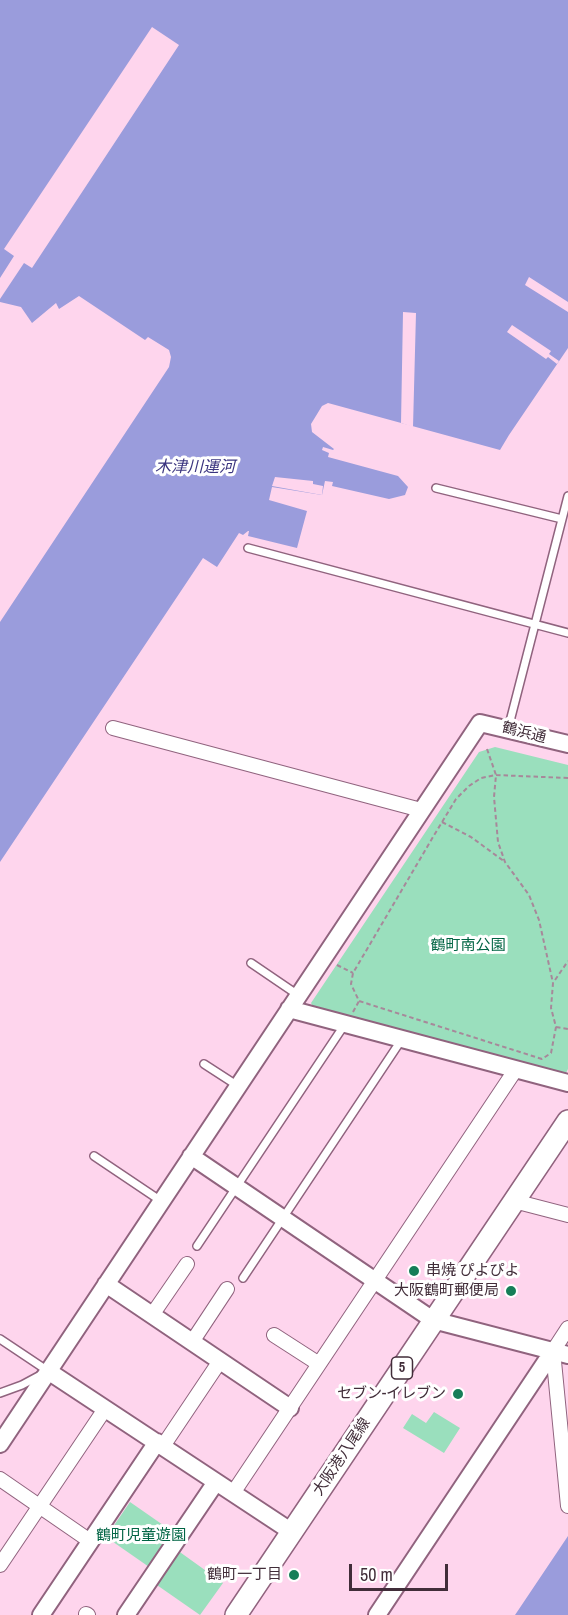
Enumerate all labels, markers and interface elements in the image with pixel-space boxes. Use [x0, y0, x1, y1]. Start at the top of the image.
water label: 木津川運河 [155, 458, 235, 478]
street label: 鶴浜通 [500, 719, 548, 747]
park label: 鶴町南公園 [431, 937, 505, 955]
place label: 串焼 ぴよぴよ [426, 1262, 519, 1280]
marker: 串焼 ぴよぴよ [407, 1264, 421, 1278]
place label: 大阪鶴町郵便局 [394, 1282, 499, 1300]
marker: 大阪鶴町郵便局 [504, 1284, 518, 1298]
road number: 5 [392, 1357, 412, 1379]
place label: セブン-イレブン [337, 1385, 446, 1403]
marker: セブン-イレブン [451, 1387, 465, 1401]
street label: 大阪港八尾線 [309, 1415, 375, 1499]
park label: 鶴町児童遊園 [96, 1527, 186, 1545]
scale bar [352, 1552, 451, 1590]
text: 50 m [360, 1562, 393, 1587]
place label: 鶴町一丁目 [207, 1566, 282, 1584]
marker: 鶴町一丁目 [287, 1568, 301, 1582]

